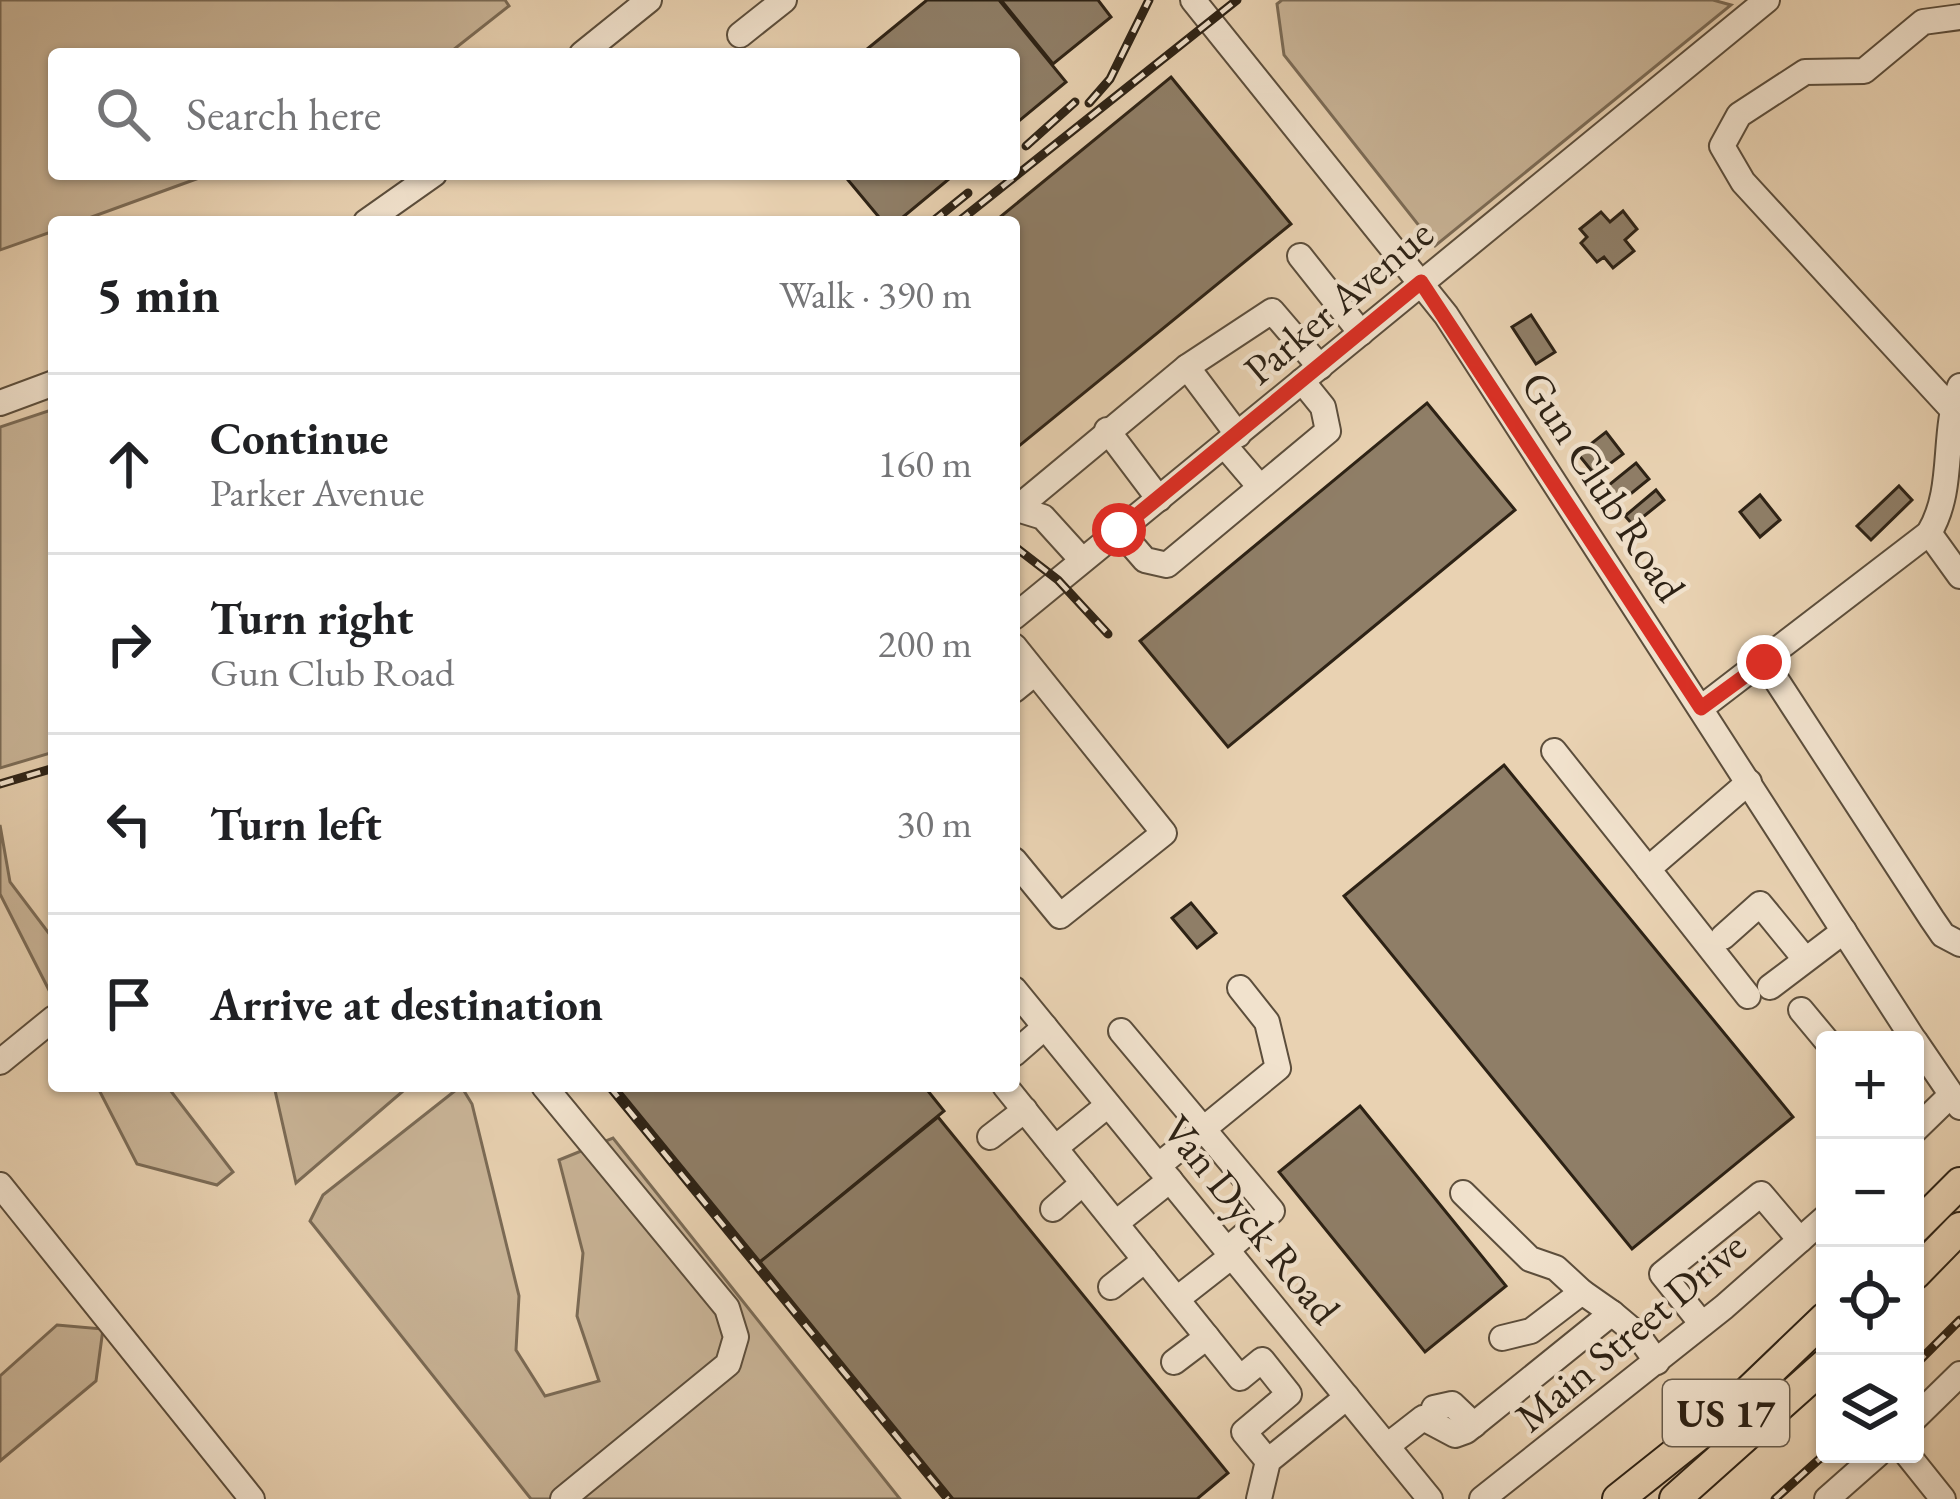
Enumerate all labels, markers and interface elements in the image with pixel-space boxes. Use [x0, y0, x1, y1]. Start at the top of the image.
search box [48, 48, 1020, 180]
icon: search [90, 81, 156, 147]
text: Search here [186, 85, 381, 143]
street label: Parker Avenue [1232, 206, 1444, 397]
text: 5 min [96, 261, 220, 327]
text: Walk · 390 m [779, 269, 972, 320]
street label: Gun Club Road [1509, 361, 1699, 612]
text: Continue [210, 409, 388, 467]
icon: ahead [96, 431, 162, 497]
text: 160 m [878, 438, 972, 489]
text: Parker Avenue [210, 467, 424, 518]
route start [1092, 503, 1146, 557]
text: Turn right [210, 589, 413, 647]
icon: right [96, 611, 162, 677]
text: 200 m [878, 618, 972, 669]
route end [1737, 635, 1791, 689]
text: Gun Club Road [210, 647, 455, 698]
icon: left [96, 791, 162, 857]
text: Turn left [210, 795, 382, 853]
text: 30 m [896, 798, 972, 849]
icon: arrive [96, 971, 162, 1037]
text: Arrive at destination [210, 975, 603, 1033]
map controls [1816, 1031, 1924, 1463]
button: + [1816, 1031, 1924, 1139]
street label: Van Dyck Road [1150, 1104, 1353, 1336]
button: − [1816, 1139, 1924, 1247]
street label: Main Street Drive [1503, 1219, 1757, 1444]
button: locate [1816, 1247, 1924, 1355]
button: layers [1816, 1355, 1924, 1463]
road number: US 17 [1663, 1380, 1789, 1446]

